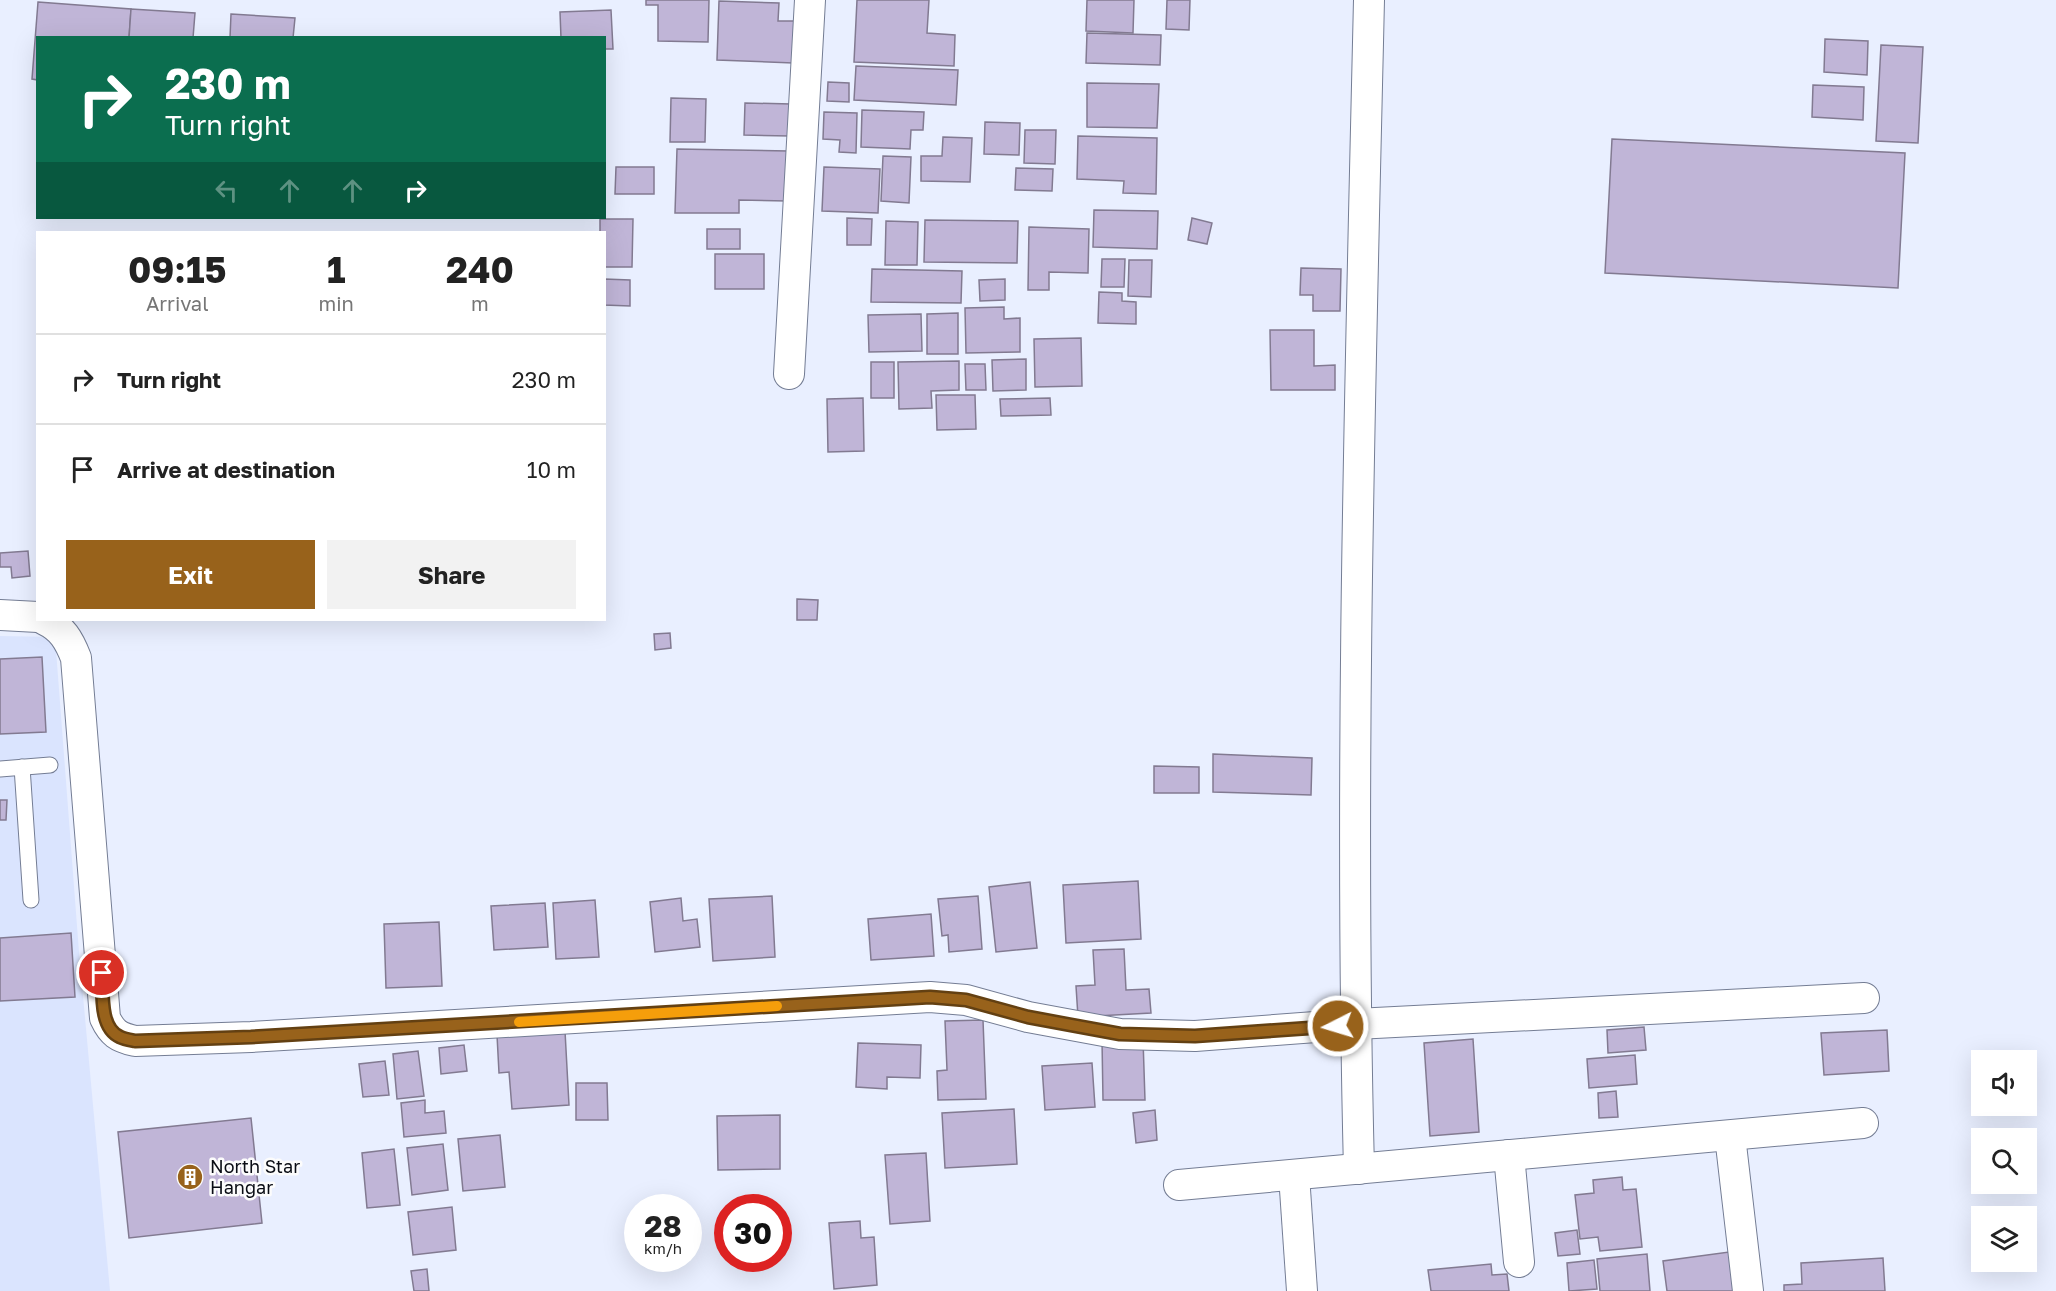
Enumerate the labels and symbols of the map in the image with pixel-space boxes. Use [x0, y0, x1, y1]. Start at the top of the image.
pin [76, 947, 127, 998]
position arrow [1306, 994, 1370, 1058]
place label: North Star Hangar [210, 1155, 300, 1198]
building icon: North Star Hangar [175, 1162, 205, 1192]
speed limit sign: 30 [714, 1194, 792, 1272]

